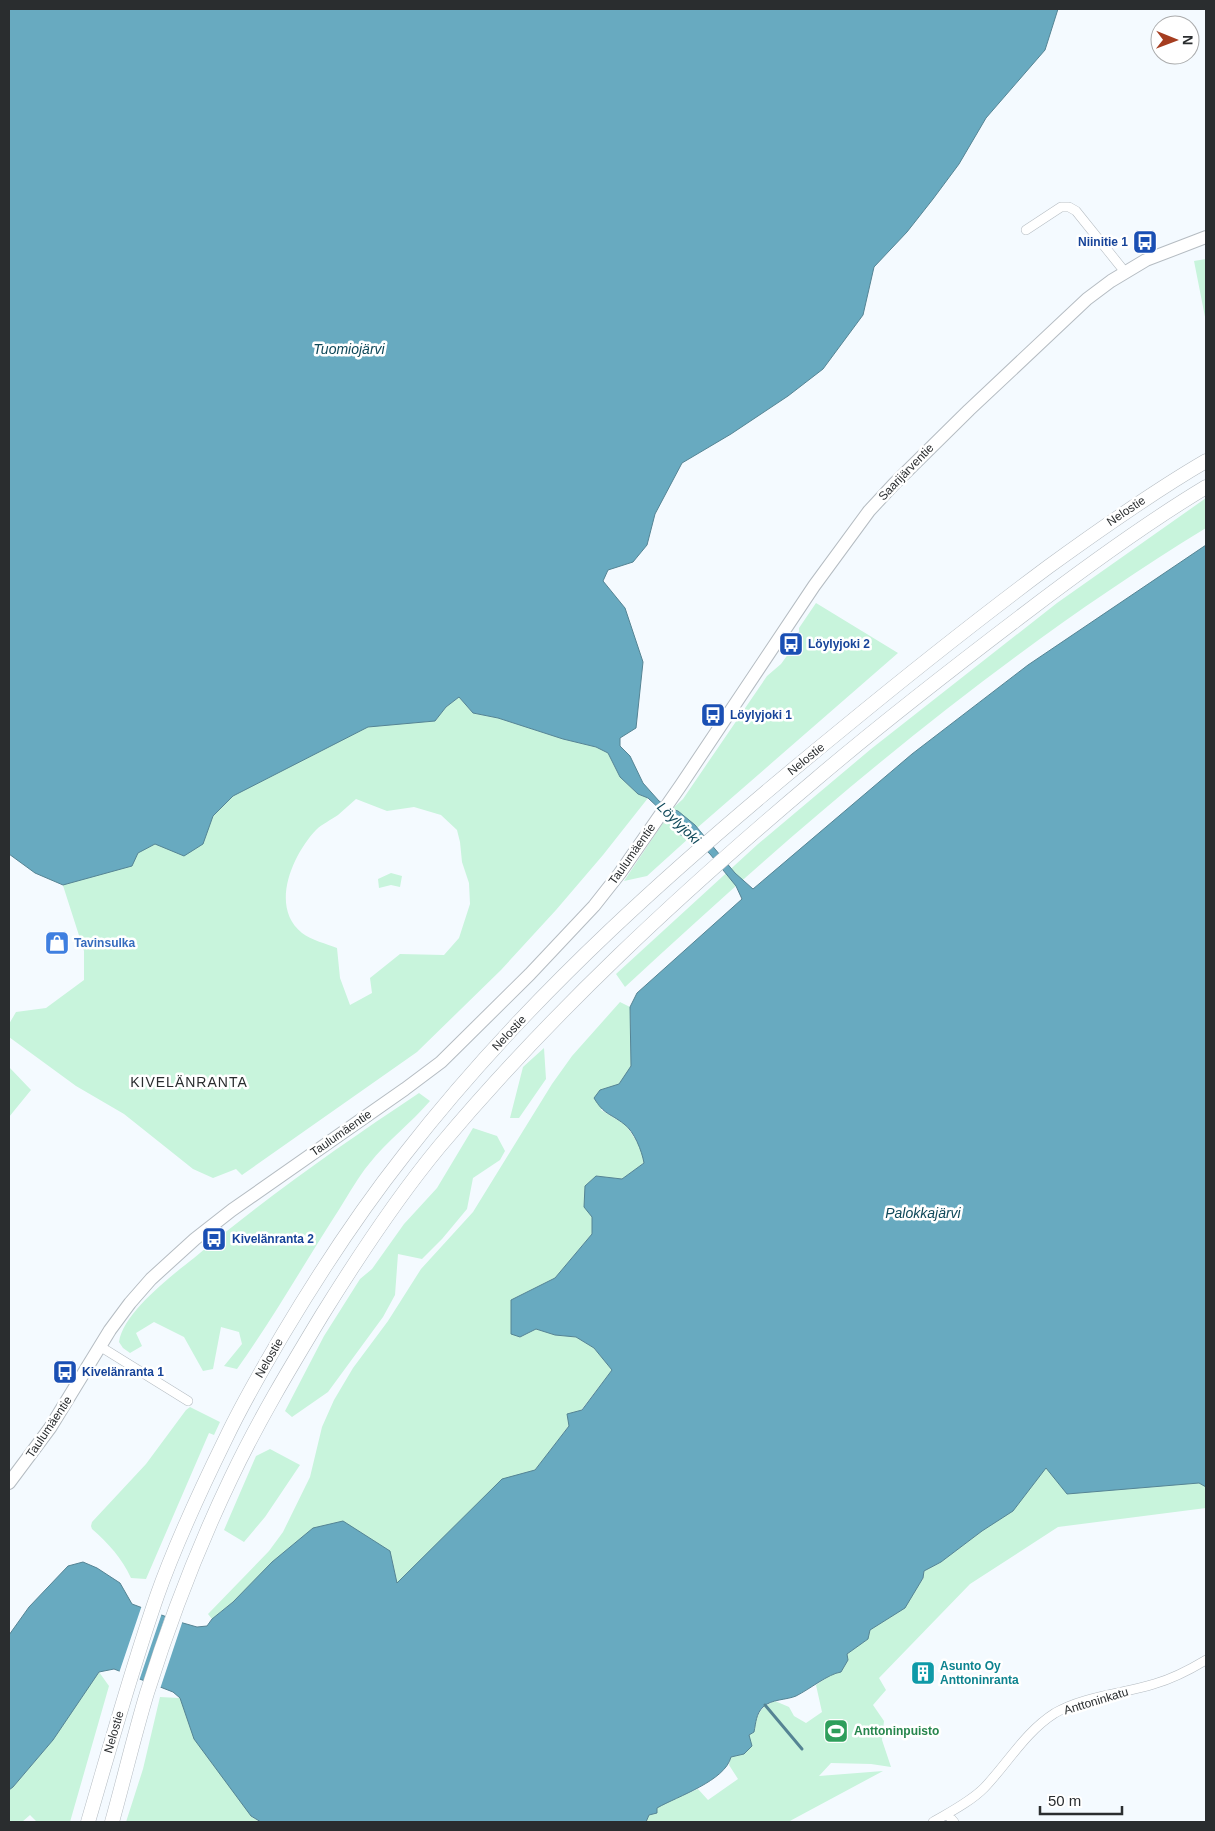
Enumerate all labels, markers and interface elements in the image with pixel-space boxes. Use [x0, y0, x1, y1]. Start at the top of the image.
north arrow [1150, 15, 1200, 65]
text: N [1180, 35, 1196, 45]
bus stop icon: Niinitie 1 [1132, 229, 1158, 255]
place label: Niinitie 1 [1078, 235, 1128, 249]
water label: Tuomiojärvi [313, 341, 386, 357]
street label: Saarijärventie [875, 441, 937, 503]
street label: Nelostie [1104, 493, 1148, 529]
bus stop icon: Löylyjoki 2 [778, 631, 804, 657]
place label: Löylyjoki 2 [808, 637, 870, 651]
bus stop icon: Löylyjoki 1 [700, 702, 726, 728]
place label: Löylyjoki 1 [730, 708, 792, 722]
street label: Nelostie [785, 740, 828, 778]
water label: Löylyjoki [654, 799, 705, 848]
street label: Taulumäentie [606, 820, 658, 887]
shop icon: Tavinsulka [44, 930, 70, 956]
place label: Tavinsulka [74, 936, 135, 950]
street label: Nelostie [489, 1012, 529, 1054]
district label: KIVELÄNRANTA [130, 1074, 248, 1090]
street label: Taulumäentie [308, 1107, 375, 1159]
water label: Palokkajärvi [885, 1205, 962, 1221]
bus stop icon: Kivelänranta 2 [201, 1226, 227, 1252]
place label: Kivelänranta 2 [232, 1232, 314, 1246]
street label: Nelostie [252, 1335, 286, 1380]
bus stop icon: Kivelänranta 1 [52, 1359, 78, 1385]
place label: Kivelänranta 1 [82, 1365, 164, 1379]
street label: Taulumäentie [23, 1393, 75, 1461]
place label: Asunto Oy Anttoninranta [940, 1659, 1019, 1687]
building icon: Asunto Oy Anttoninranta [910, 1660, 936, 1686]
street label: Anttoninkatu [1062, 1685, 1130, 1717]
street label: Nelostie [101, 1709, 127, 1755]
sports icon: Anttoninpuisto [823, 1718, 849, 1744]
place label: Anttoninpuisto [854, 1724, 939, 1738]
scale bar [1040, 1784, 1122, 1816]
text: 50 m [1048, 1792, 1081, 1809]

